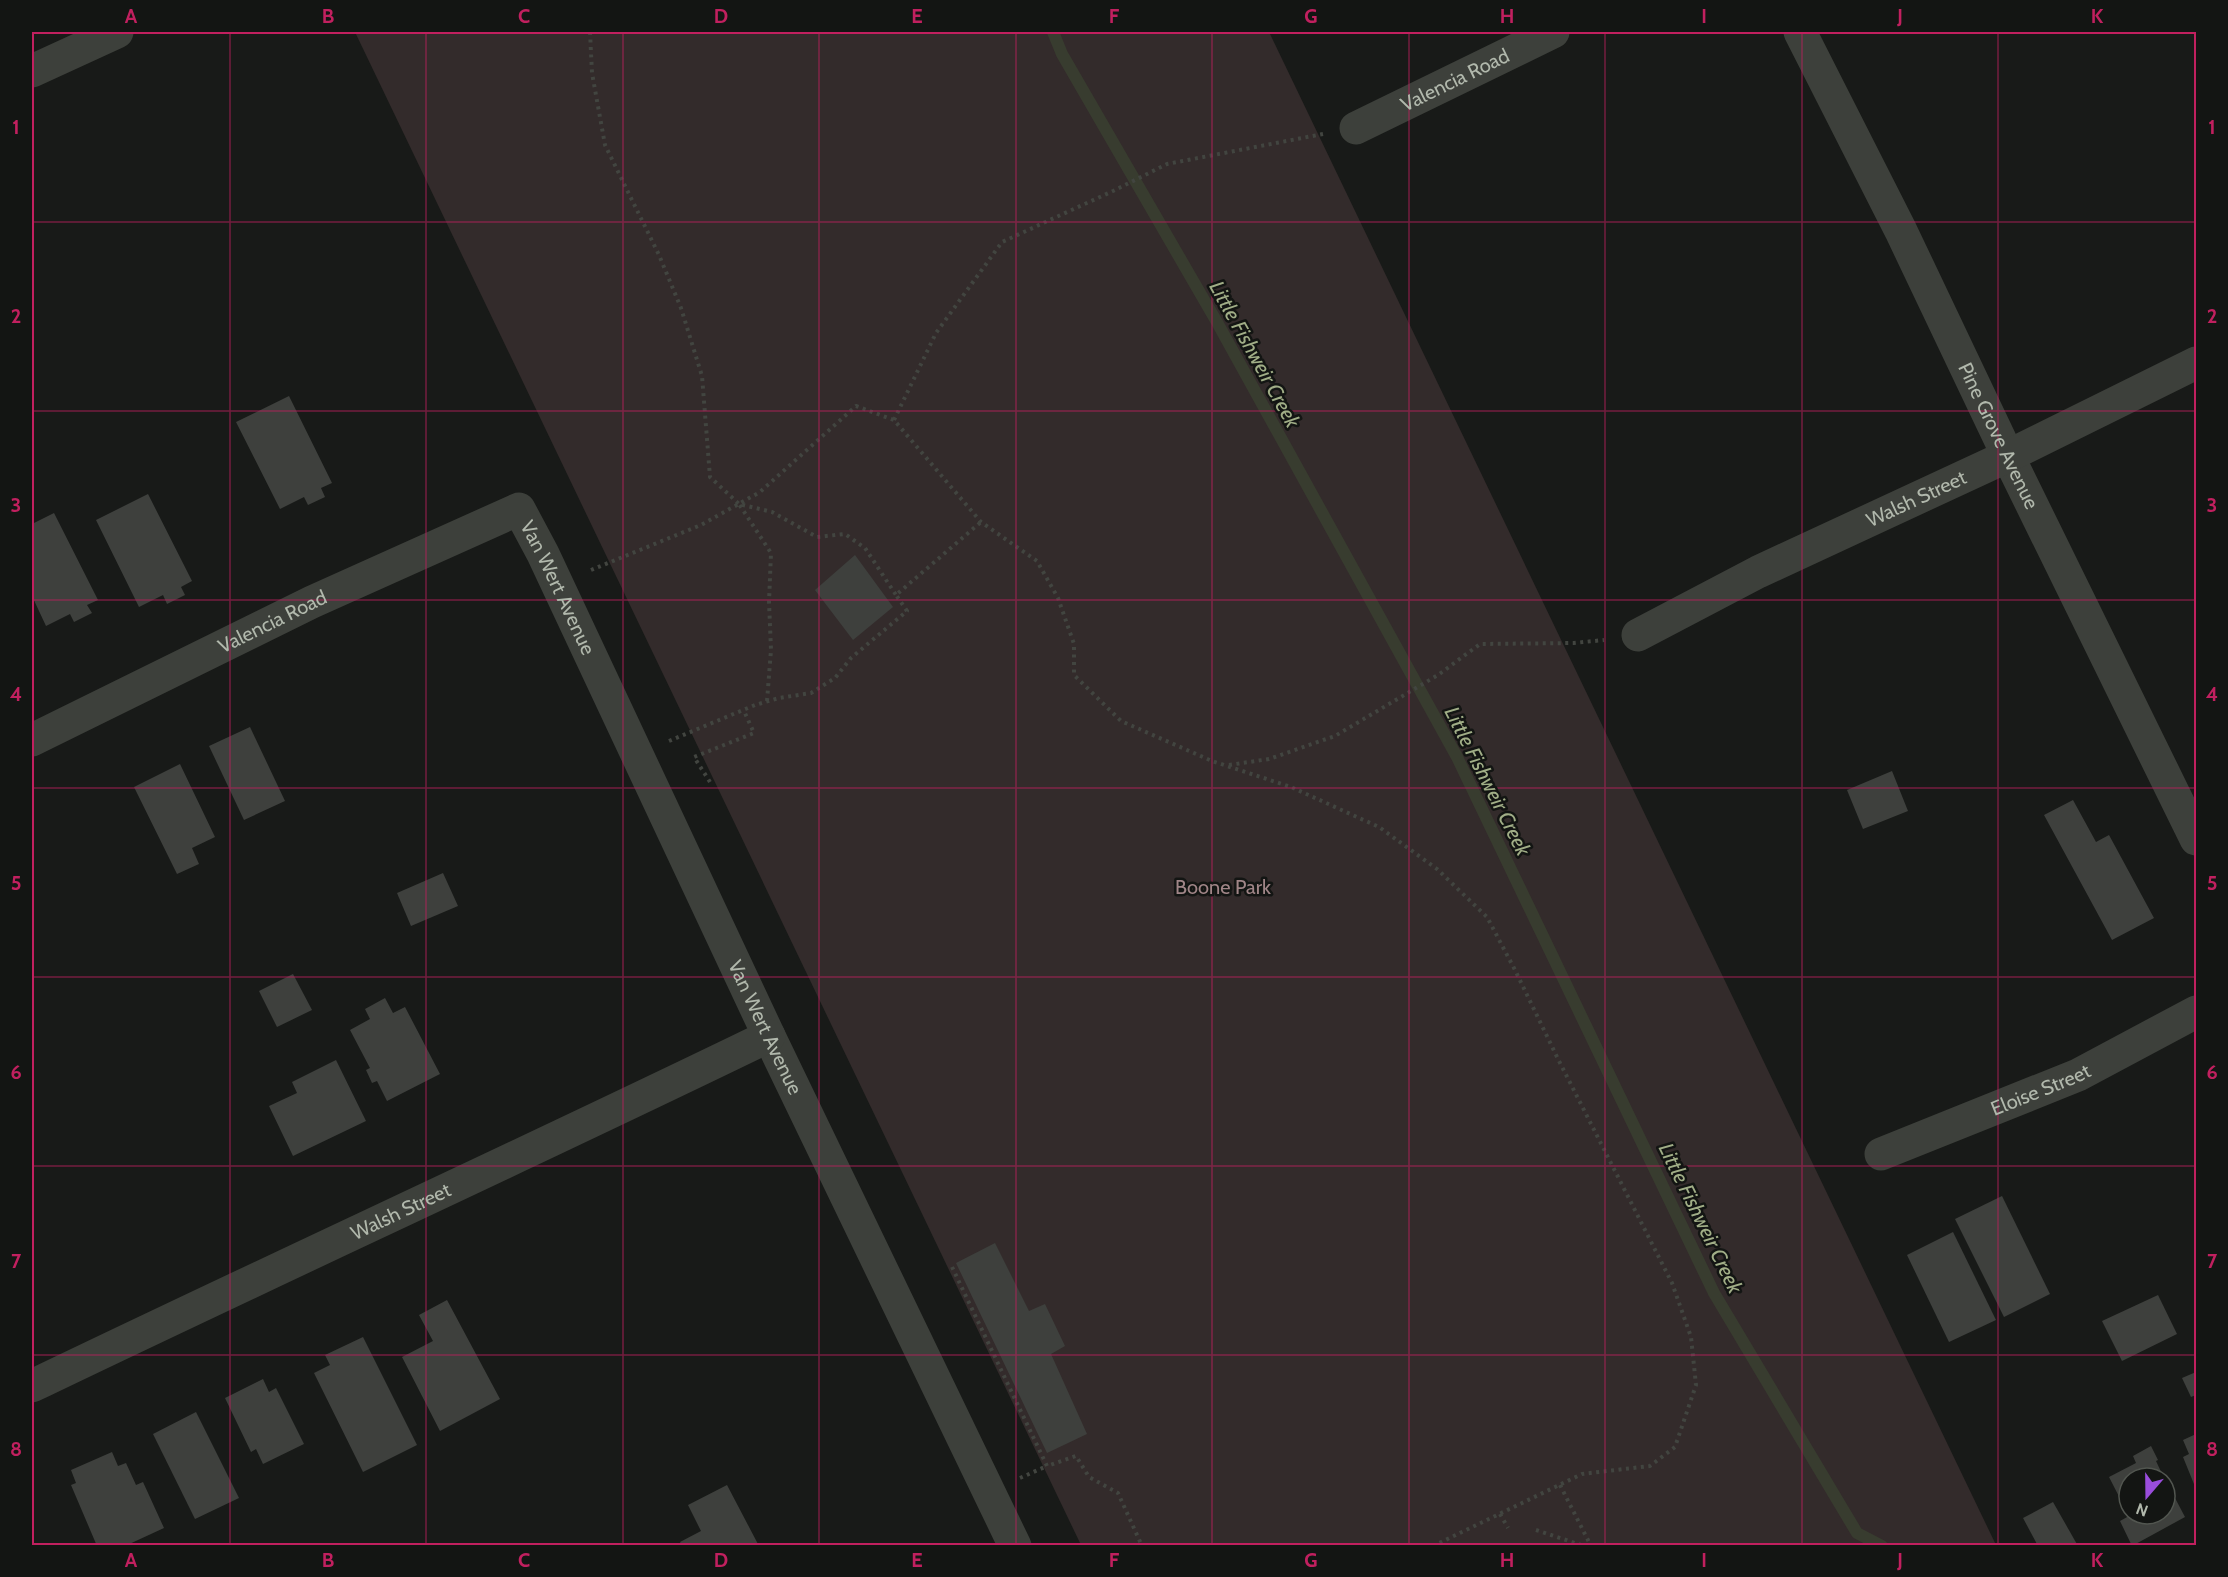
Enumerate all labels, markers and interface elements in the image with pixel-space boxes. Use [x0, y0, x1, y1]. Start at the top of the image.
text: A [125, 4, 138, 28]
text: B [322, 4, 334, 28]
text: C [518, 4, 530, 28]
text: D [714, 4, 728, 28]
text: E [911, 4, 923, 28]
text: F [1109, 4, 1120, 28]
text: G [1304, 4, 1318, 28]
text: H [1500, 4, 1514, 28]
text: I [1701, 4, 1707, 28]
text: J [1896, 4, 1903, 28]
text: K [2091, 4, 2104, 28]
street label: Valencia Road [1397, 43, 1513, 116]
text: 1 [12, 115, 20, 139]
text: 1 [2208, 115, 2216, 139]
water label: Little Fishweir Creek [1204, 276, 1306, 433]
text: 2 [11, 304, 21, 328]
text: 2 [2207, 304, 2217, 328]
street label: Pine Grove Avenue [1953, 359, 2044, 513]
street label: Walsh Street [1862, 465, 1970, 532]
text: 3 [11, 493, 21, 517]
text: 3 [2207, 493, 2217, 517]
street label: Van Wert Avenue [515, 516, 601, 659]
street label: Valencia Road [214, 585, 330, 658]
text: 4 [10, 682, 22, 706]
text: 4 [2206, 682, 2218, 706]
water label: Little Fishweir Creek [1440, 702, 1537, 861]
text: 5 [11, 871, 21, 895]
text: 5 [2207, 871, 2217, 895]
park label: Boone Park [1175, 875, 1271, 899]
street label: Van Wert Avenue [723, 956, 807, 1099]
street label: Eloise Street [1987, 1058, 2095, 1121]
text: 6 [10, 1060, 22, 1084]
text: 6 [2206, 1060, 2218, 1084]
water label: Little Fishweir Creek [1654, 1139, 1749, 1298]
street label: Walsh Street [347, 1177, 455, 1245]
text: 7 [11, 1249, 22, 1273]
text: 7 [2207, 1249, 2218, 1273]
text: 8 [10, 1437, 22, 1461]
text: 8 [2206, 1437, 2218, 1461]
north arrow [2117, 1466, 2177, 1526]
text: N [2133, 1499, 2151, 1520]
text: A [125, 1548, 138, 1572]
text: B [322, 1548, 334, 1572]
text: C [518, 1548, 530, 1572]
text: D [714, 1548, 728, 1572]
text: E [911, 1548, 923, 1572]
text: F [1109, 1548, 1120, 1572]
text: G [1304, 1548, 1318, 1572]
text: H [1500, 1548, 1514, 1572]
text: I [1701, 1548, 1707, 1572]
text: J [1896, 1548, 1903, 1572]
text: K [2091, 1548, 2104, 1572]

